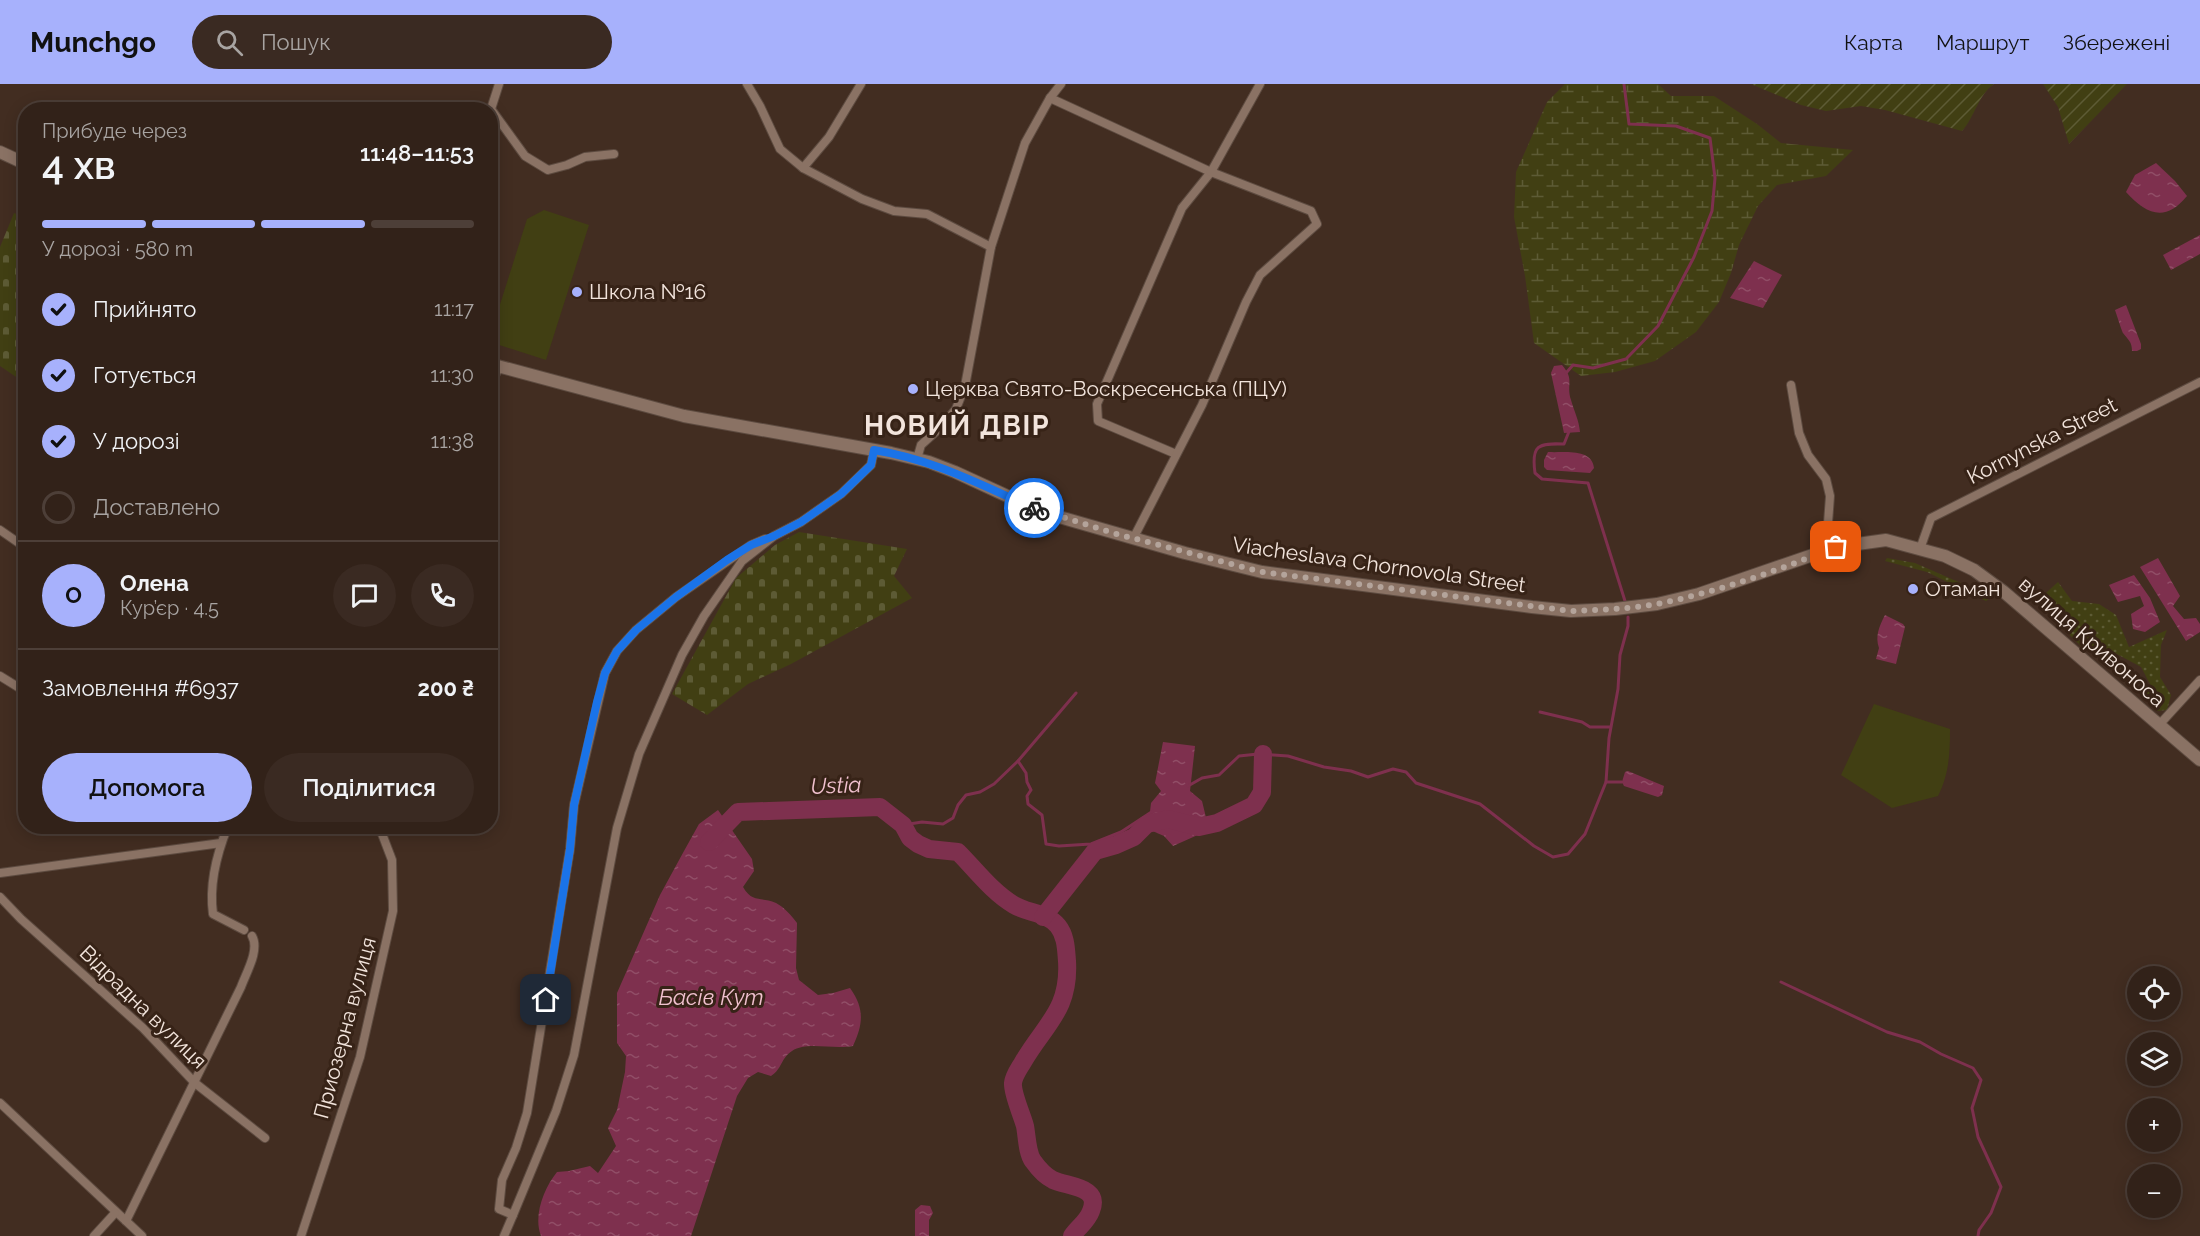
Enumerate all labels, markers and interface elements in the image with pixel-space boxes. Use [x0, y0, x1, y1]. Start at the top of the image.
search box [192, 15, 612, 69]
text: Munchgo [30, 26, 156, 59]
icon: search [213, 26, 246, 59]
text: Пошук [261, 29, 331, 55]
text: Карта [1844, 30, 1903, 55]
text: Маршрут [1936, 30, 2029, 55]
text: Збережені [2062, 30, 2170, 55]
text: Прибуде через [42, 119, 187, 143]
text: 11:48–11:53 [360, 140, 474, 166]
text: 4 хв [42, 142, 116, 188]
text: У дорозі · 580 m [42, 237, 193, 261]
place label: Школа №16 [589, 279, 706, 304]
marker: Школа №16 [570, 285, 584, 299]
icon: check [42, 293, 75, 326]
text: Прийнято [93, 296, 196, 322]
text: 11:17 [434, 297, 474, 321]
icon: check [42, 359, 75, 392]
text: Готується [93, 362, 196, 388]
text: 11:30 [430, 363, 474, 387]
place label: Церква Свято-Воскресенська (ПЦУ) [925, 376, 1287, 401]
marker: Церква Свято-Воскресенська (ПЦУ) [906, 382, 920, 396]
street label: Kornynska Street [1963, 392, 2121, 489]
district label: НОВИЙ ДВІР [864, 409, 1050, 441]
icon: check [42, 425, 75, 458]
text: У дорозі [93, 428, 180, 454]
text: 11:38 [431, 429, 474, 453]
courier [1004, 478, 1064, 538]
icon: bike [1018, 492, 1051, 525]
text: Доставлено [93, 494, 220, 520]
pin [1810, 521, 1861, 572]
icon: bag [1819, 530, 1852, 563]
street label: Viacheslava Chornovola Street [1231, 532, 1527, 597]
button: chat [333, 564, 396, 627]
button: phone [411, 564, 474, 627]
text: Олена [120, 570, 189, 596]
street label: вулиця Кривоноса [2014, 571, 2171, 712]
place label: Отаман [1925, 576, 2001, 601]
text: О [65, 582, 82, 608]
marker: Отаман [1906, 582, 1920, 596]
text: Кур’єр · 4.5 [120, 596, 219, 620]
text: Замовлення #6937 [42, 675, 239, 701]
text: 200 ₴ [418, 675, 474, 701]
button: Допомога [42, 753, 252, 822]
button: Поділитися [264, 753, 474, 822]
water label: Ustia [810, 771, 862, 799]
street label: Приозерна вулиця [308, 934, 381, 1121]
street label: Відрадна вулиця [75, 940, 212, 1073]
map controls [2127, 966, 2181, 1218]
button: locate [2127, 966, 2181, 1020]
pin [520, 974, 571, 1025]
icon: home [529, 983, 562, 1016]
water label: Басів Кут [658, 984, 764, 1010]
button: layers [2127, 1032, 2181, 1086]
button: + [2127, 1098, 2181, 1152]
button: − [2127, 1164, 2181, 1218]

